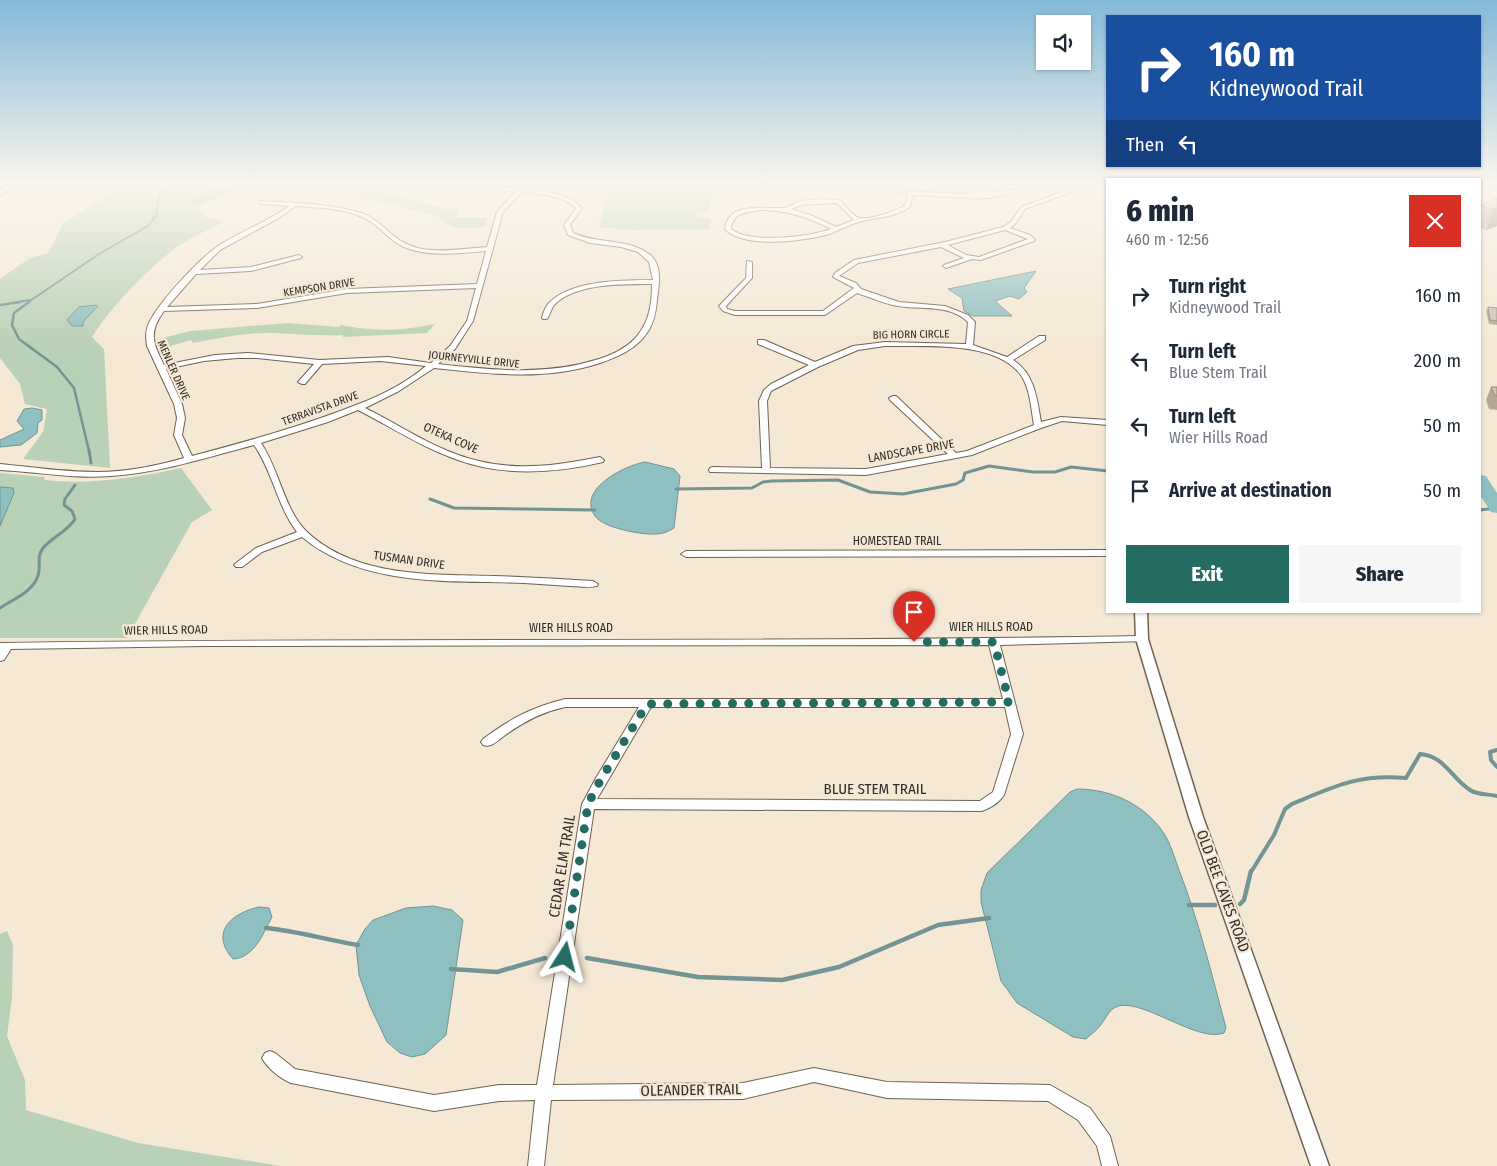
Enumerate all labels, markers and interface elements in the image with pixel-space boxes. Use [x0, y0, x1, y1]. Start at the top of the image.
map controls [1036, 15, 1091, 70]
button: sound [1036, 15, 1091, 70]
text: 160 m [1209, 33, 1295, 75]
icon: right [1126, 35, 1191, 100]
text: Kidneywood Trail [1209, 75, 1363, 102]
icon: left [1174, 130, 1202, 158]
text: Then [1126, 133, 1164, 156]
text: 6 min [1126, 193, 1194, 229]
button: close [1409, 195, 1461, 247]
text: 460 m · 12:56 [1126, 230, 1209, 249]
street label: KEMPSON DRIVE [283, 275, 356, 300]
text: Turn right [1169, 275, 1246, 298]
icon: right [1126, 282, 1154, 310]
text: 160 m [1415, 284, 1461, 307]
text: Kidneywood Trail [1169, 298, 1281, 317]
street label: BIG HORN CIRCLE [873, 327, 949, 342]
street label: MENLER DRIVE [155, 338, 193, 402]
text: Turn left [1169, 340, 1236, 363]
icon: left [1126, 347, 1154, 375]
street label: JOURNEYVILLE DRIVE [428, 348, 520, 371]
text: 200 m [1414, 349, 1461, 372]
text: Blue Stem Trail [1169, 363, 1267, 382]
street label: TERRAVISTA DRIVE [280, 389, 360, 428]
text: Turn left [1169, 405, 1236, 428]
icon: left [1126, 412, 1154, 440]
text: 50 m [1423, 414, 1461, 437]
street label: OTEKA COVE [421, 420, 481, 457]
text: Wier Hills Road [1169, 428, 1268, 447]
street label: LANDSCAPE DRIVE [867, 436, 956, 465]
icon: arrive [1126, 477, 1154, 505]
text: Arrive at destination [1169, 479, 1332, 502]
text: 50 m [1423, 479, 1461, 502]
street label: HOMESTEAD TRAIL [853, 534, 942, 548]
button: Exit [1126, 545, 1289, 603]
button: Share [1299, 545, 1461, 603]
street label: TUSMAN DRIVE [373, 548, 446, 572]
pin [893, 591, 935, 642]
icon: arrive [900, 598, 928, 626]
street label: WIER HILLS ROAD [949, 620, 1033, 634]
street label: WIER HILLS ROAD [529, 621, 613, 635]
street label: WIER HILLS ROAD [124, 622, 208, 638]
street label: BLUE STEM TRAIL [824, 780, 927, 798]
street label: CEDAR ELM TRAIL [545, 813, 579, 919]
street label: OLD BEE CAVES ROAD [1193, 827, 1253, 955]
position arrow [538, 930, 590, 982]
street label: OLEANDER TRAIL [640, 1080, 742, 1100]

